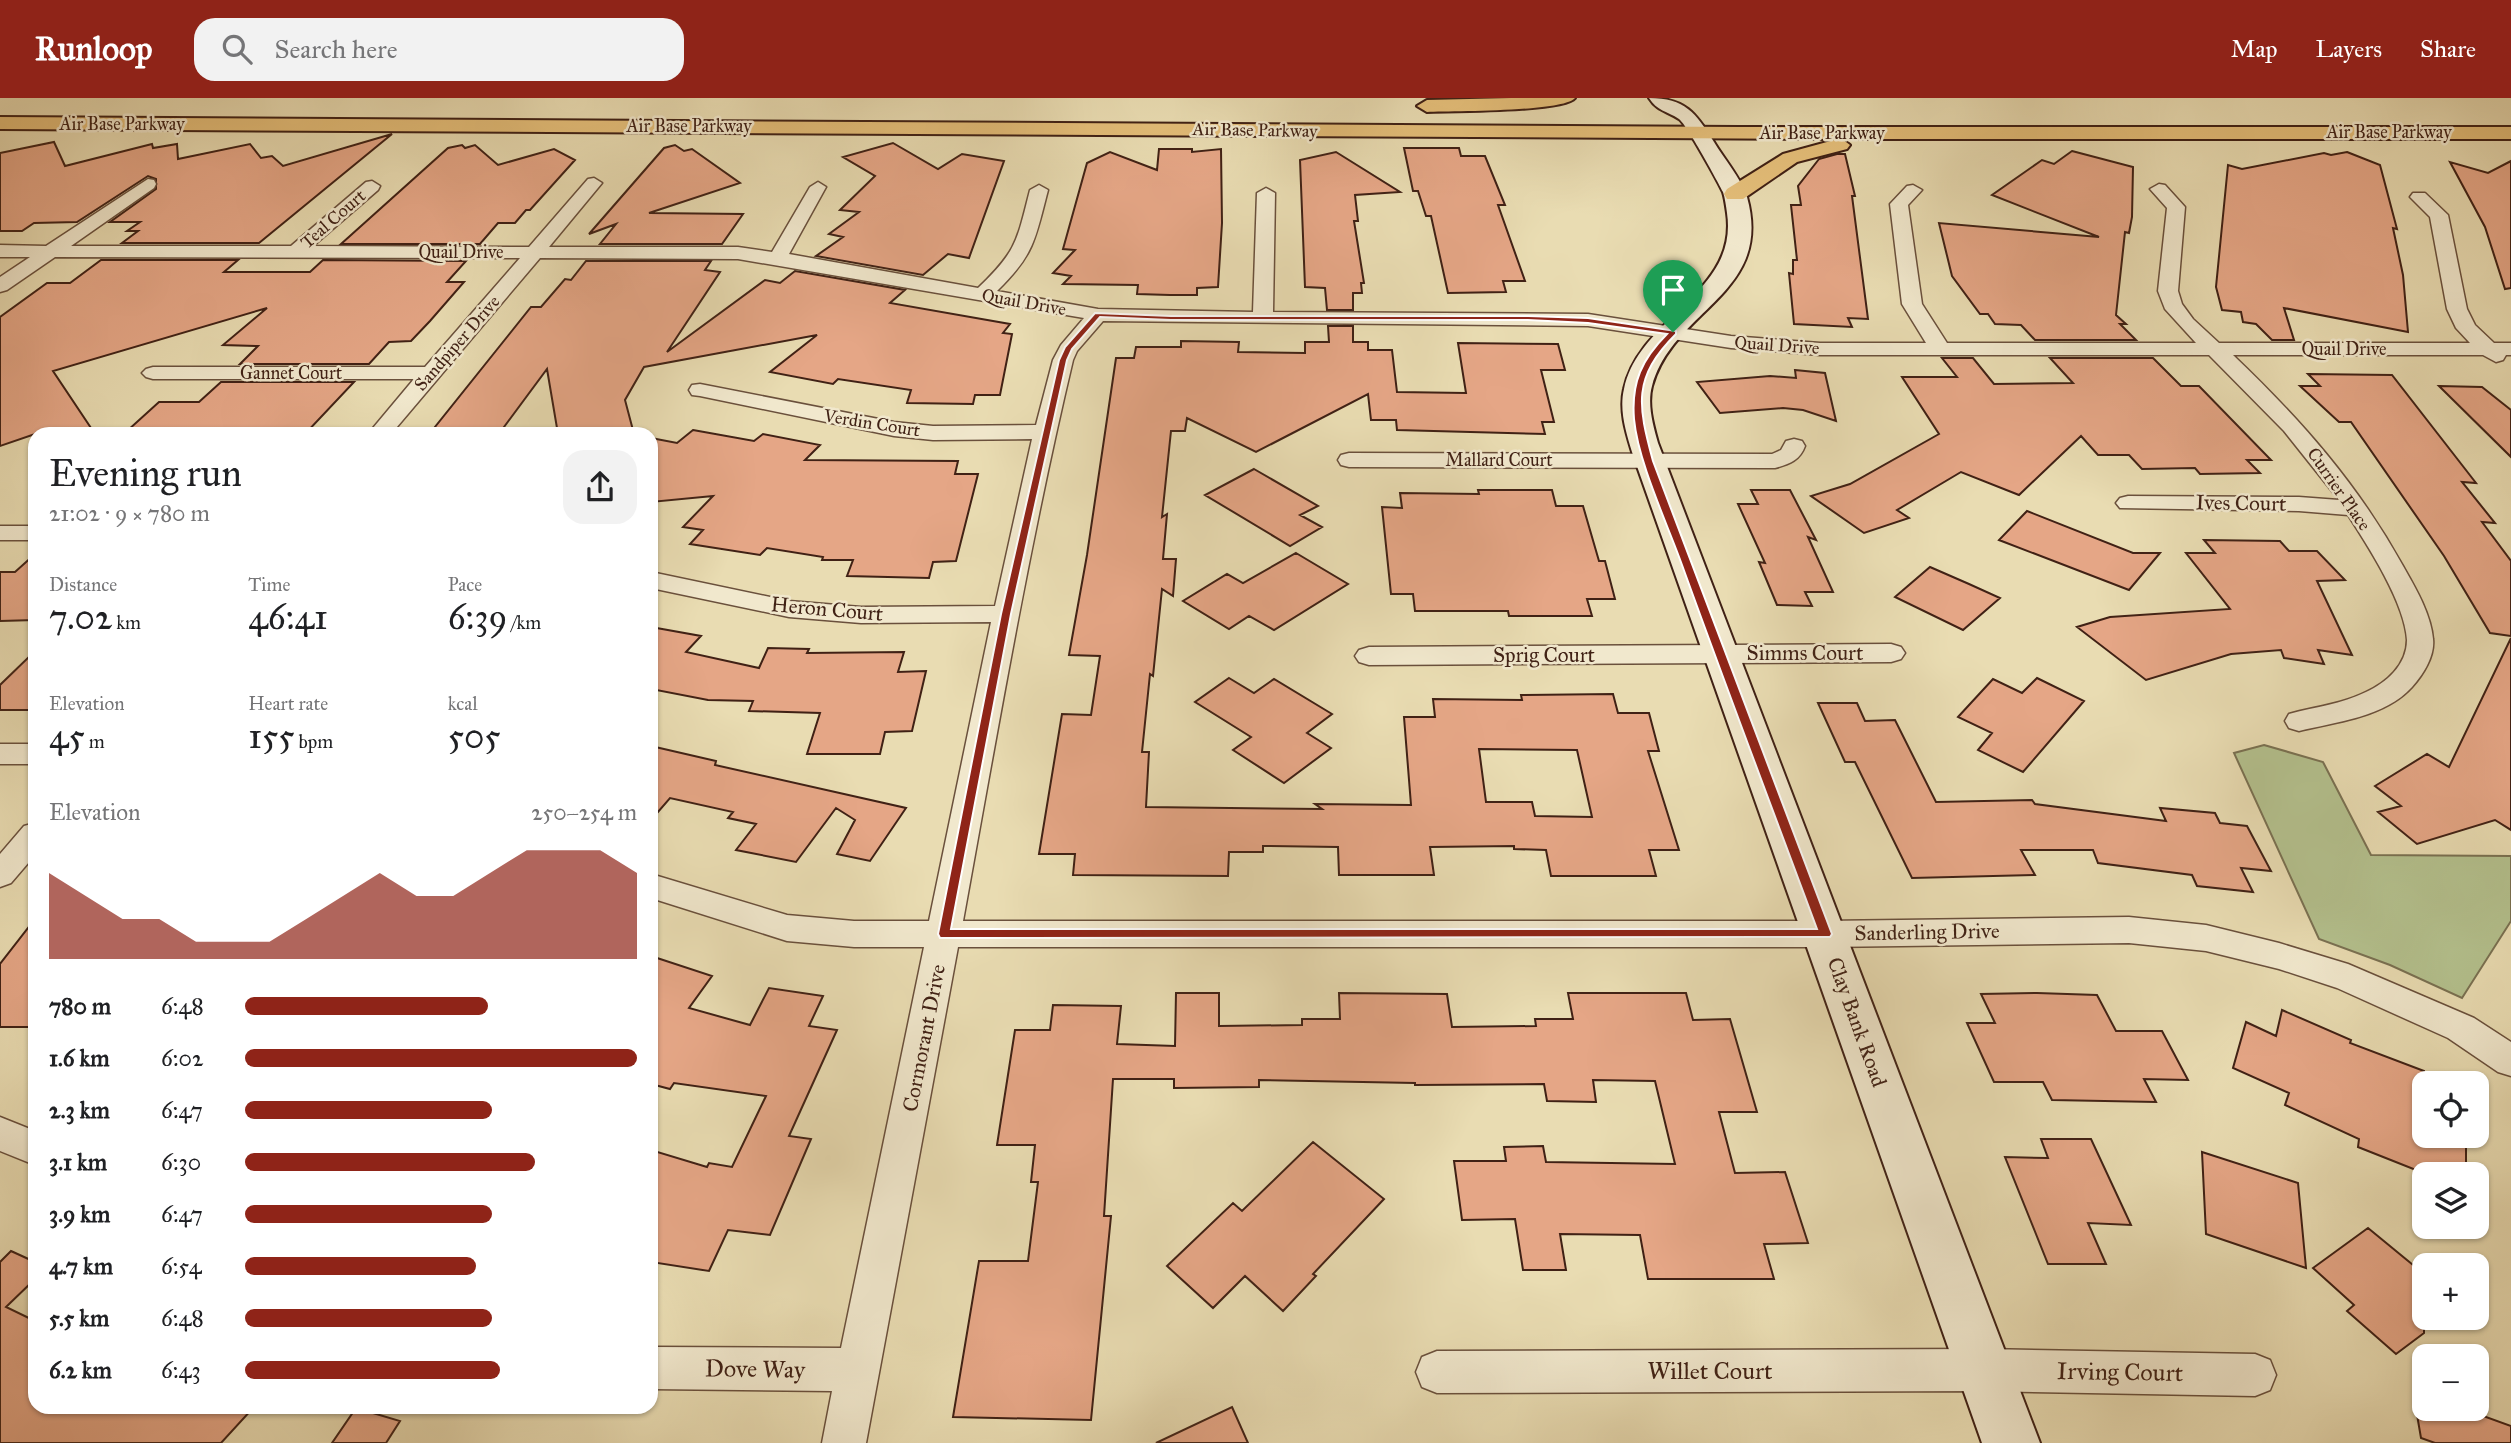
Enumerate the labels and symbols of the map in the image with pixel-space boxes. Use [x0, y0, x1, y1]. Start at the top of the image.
street label: Air Base Parkway [58, 113, 185, 135]
street label: Air Base Parkway [625, 115, 752, 137]
street label: Air Base Parkway [1191, 118, 1318, 142]
street label: Air Base Parkway [2325, 121, 2452, 143]
street label: Air Base Parkway [1758, 122, 1885, 144]
street label: Teal Court [296, 184, 370, 253]
street label: Quail Drive [418, 241, 504, 263]
pin [1643, 260, 1703, 332]
street label: Quail Drive [980, 284, 1068, 320]
street label: Sandpiper Drive [410, 291, 504, 395]
street label: Quail Drive [1734, 331, 1820, 359]
street label: Quail Drive [2301, 338, 2387, 360]
street label: Gannet Court [240, 362, 343, 384]
street label: Verdin Court [821, 404, 922, 442]
street label: Currier Place [2302, 443, 2376, 535]
street label: Mallard Court [1445, 449, 1553, 471]
street label: Ives Court [2195, 489, 2287, 517]
street label: Heron Court [770, 591, 885, 627]
street label: Simms Court [1747, 640, 1864, 666]
street label: Sprig Court [1493, 642, 1596, 668]
street label: Sanderling Drive [1854, 918, 2000, 946]
street label: Clay Bank Road [1822, 954, 1893, 1091]
street label: Cormorant Drive [897, 962, 951, 1114]
street label: Dove Way [705, 1353, 806, 1385]
street label: Willet Court [1648, 1356, 1773, 1386]
street label: Irving Court [2057, 1356, 2184, 1388]

